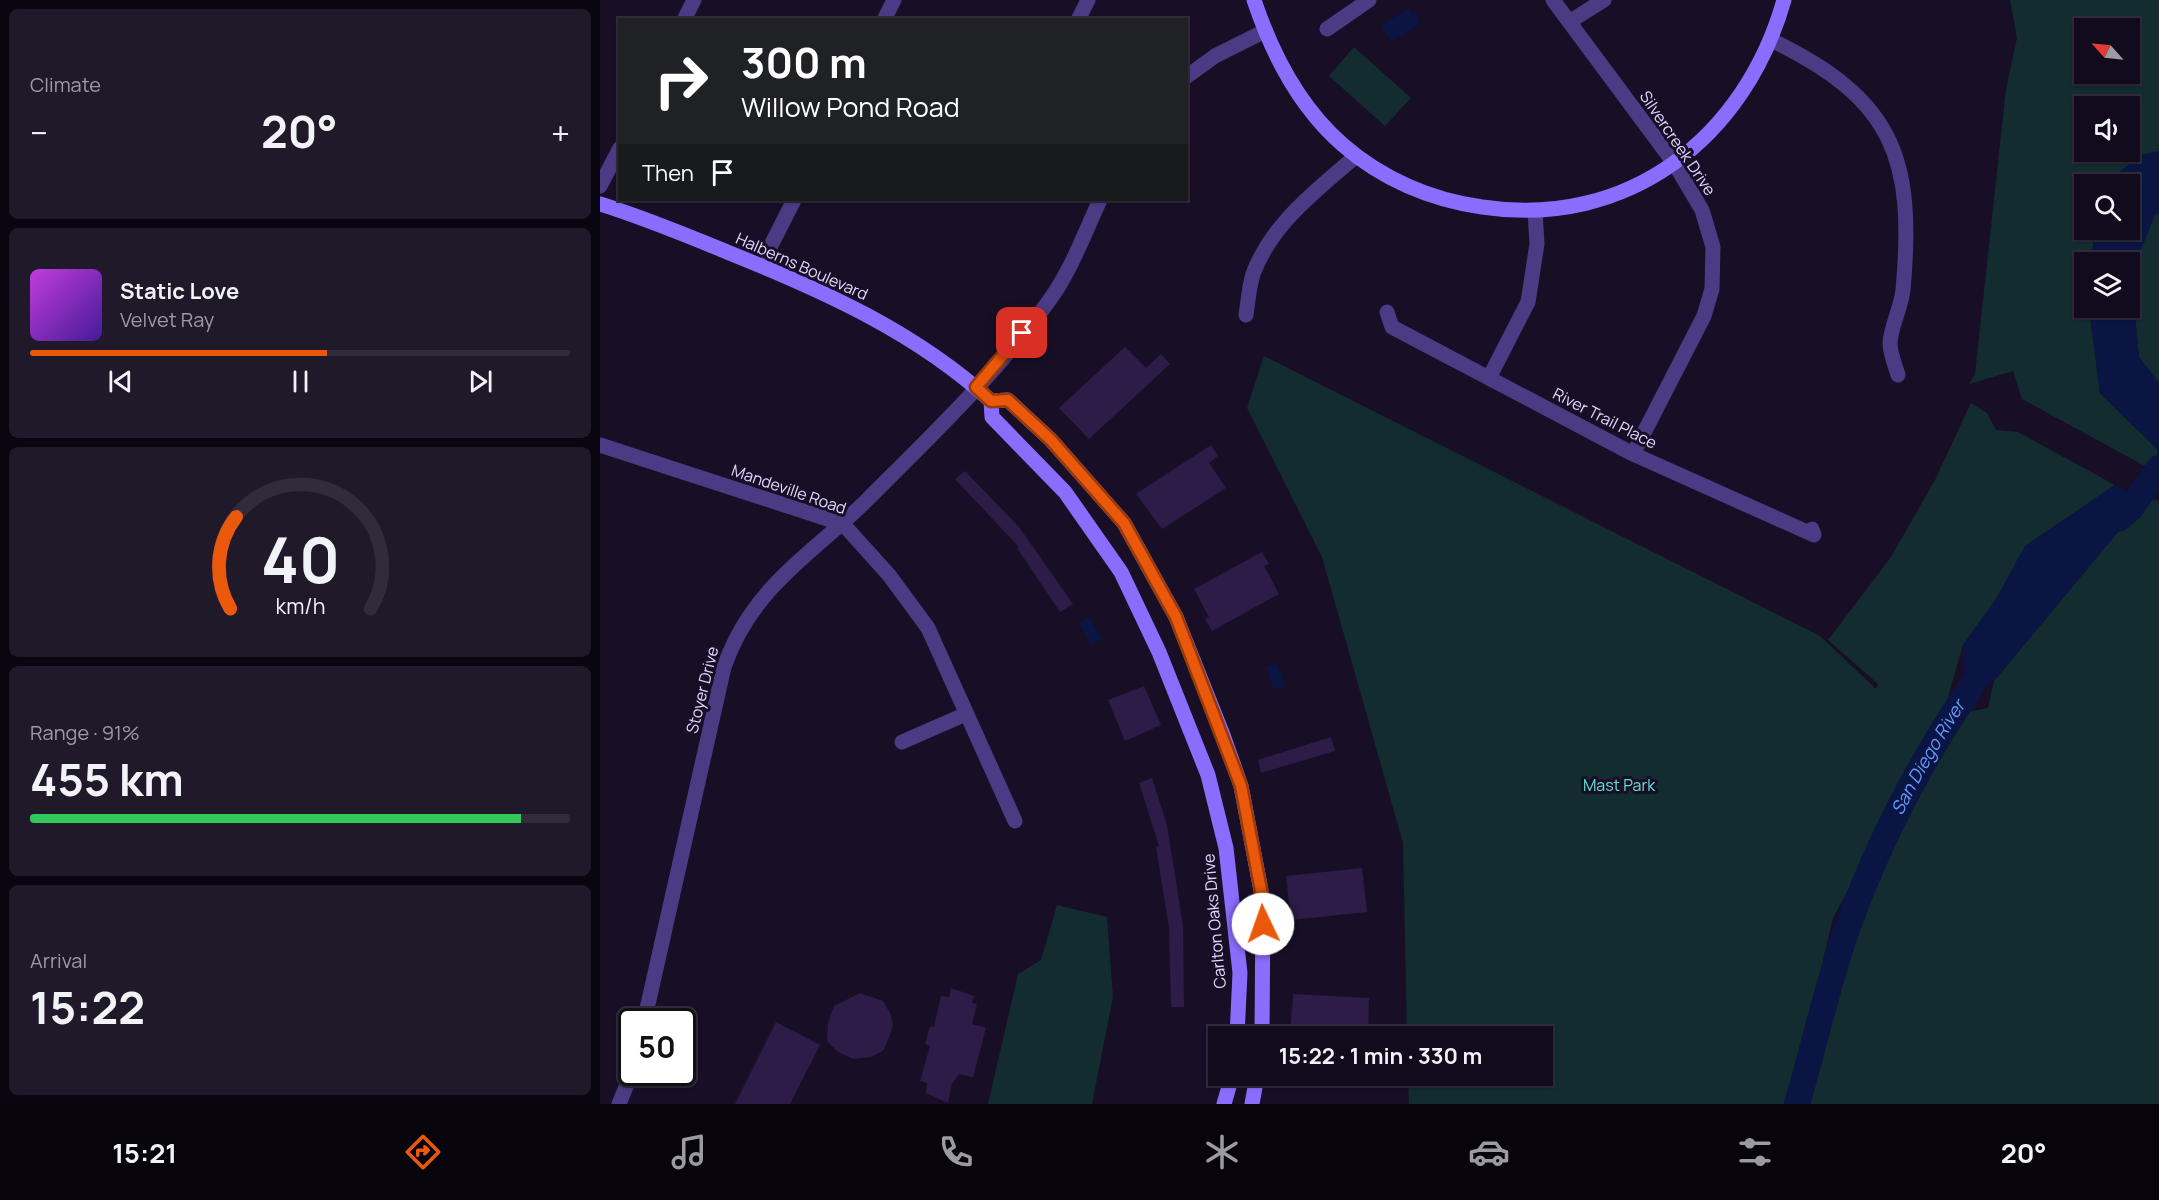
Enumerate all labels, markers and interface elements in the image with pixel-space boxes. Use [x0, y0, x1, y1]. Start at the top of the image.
north arrow [2074, 18, 2140, 84]
map controls [2074, 18, 2140, 318]
text: 300 m [741, 33, 867, 91]
icon: right [642, 42, 720, 120]
text: Climate [30, 71, 101, 98]
street label: Silvercreek Drive [1635, 86, 1721, 200]
text: Willow Pond Road [741, 88, 960, 125]
button: sound [2074, 96, 2140, 162]
text: 20° [261, 100, 338, 162]
text: − [30, 110, 48, 155]
text: + [551, 110, 570, 155]
icon: arrive [706, 156, 739, 189]
text: Then [642, 158, 694, 188]
button: search [2074, 174, 2140, 240]
street label: Halberns Boulevard [732, 227, 872, 305]
button: layers [2074, 252, 2140, 318]
text: Static Love [120, 276, 239, 306]
text: Velvet Ray [120, 306, 214, 333]
pin [996, 307, 1047, 358]
icon: arrive [1005, 316, 1038, 349]
icon: previous [104, 365, 137, 398]
icon: pause [284, 365, 317, 398]
icon: next [464, 365, 497, 398]
street label: River Trail Place [1549, 382, 1661, 454]
street label: Mandeville Road [729, 459, 849, 519]
text: 40 [260, 516, 340, 602]
text: km/h [275, 591, 325, 620]
street label: Stoyer Drive [681, 644, 723, 736]
water label: San Diego River [1885, 693, 1971, 819]
text: Range · 91% [30, 719, 140, 746]
text: 455 km [30, 748, 184, 810]
park label: Mast Park [1583, 774, 1656, 796]
street label: Carlton Oaks Drive [1197, 853, 1231, 989]
position arrow [1231, 892, 1295, 956]
text: Arrival [30, 947, 87, 974]
text: 15:22 [30, 976, 145, 1038]
speed limit sign: 50 [618, 1008, 696, 1086]
text: 15:22 · 1 min · 330 m [1279, 1041, 1482, 1071]
icon: directions [402, 1131, 444, 1173]
icon: music [668, 1131, 710, 1173]
icon: phone [935, 1131, 977, 1173]
icon: climate [1201, 1131, 1243, 1173]
icon: car [1468, 1131, 1510, 1173]
icon: filters [1734, 1131, 1776, 1173]
text: 15:21 [112, 1134, 177, 1171]
text: 20° [2001, 1134, 2047, 1171]

